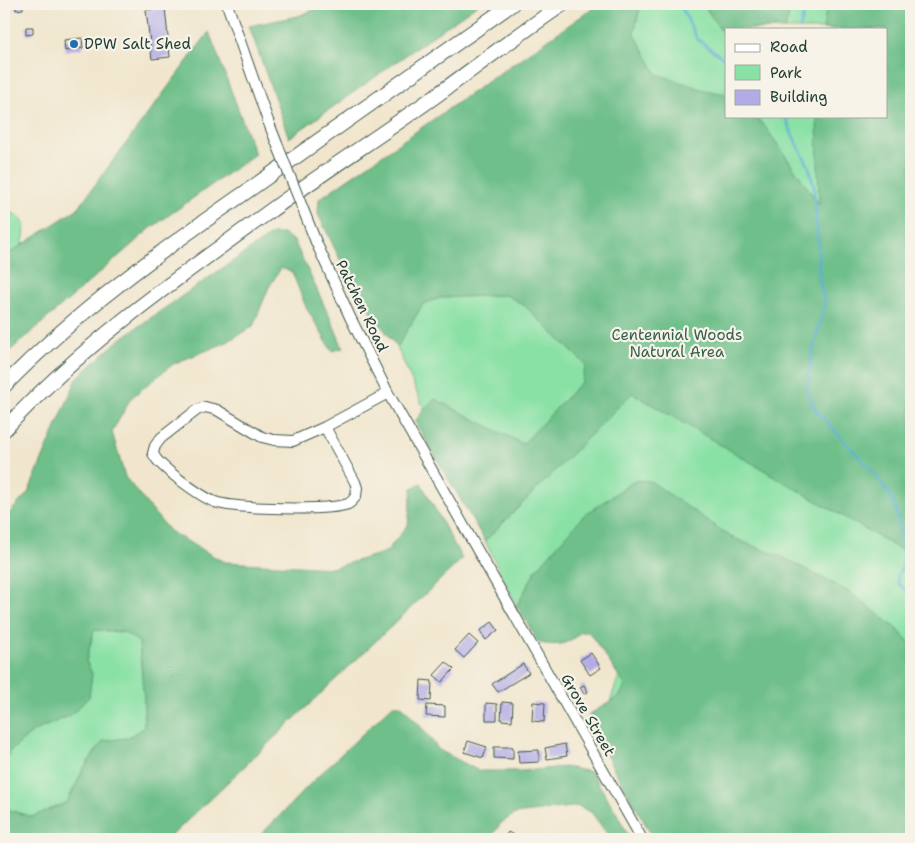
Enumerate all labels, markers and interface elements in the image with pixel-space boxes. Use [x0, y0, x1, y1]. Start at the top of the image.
legend [725, 28, 888, 118]
place label: DPW Salt Shed [84, 34, 192, 54]
text: Road [770, 37, 808, 57]
marker: DPW Salt Shed [68, 38, 80, 50]
text: Park [770, 63, 802, 83]
text: Building [770, 87, 827, 107]
street label: Patchen Road [331, 257, 393, 356]
park label: Centennial Woods Natural Area [612, 325, 742, 362]
street label: Grove Street [556, 670, 620, 760]

